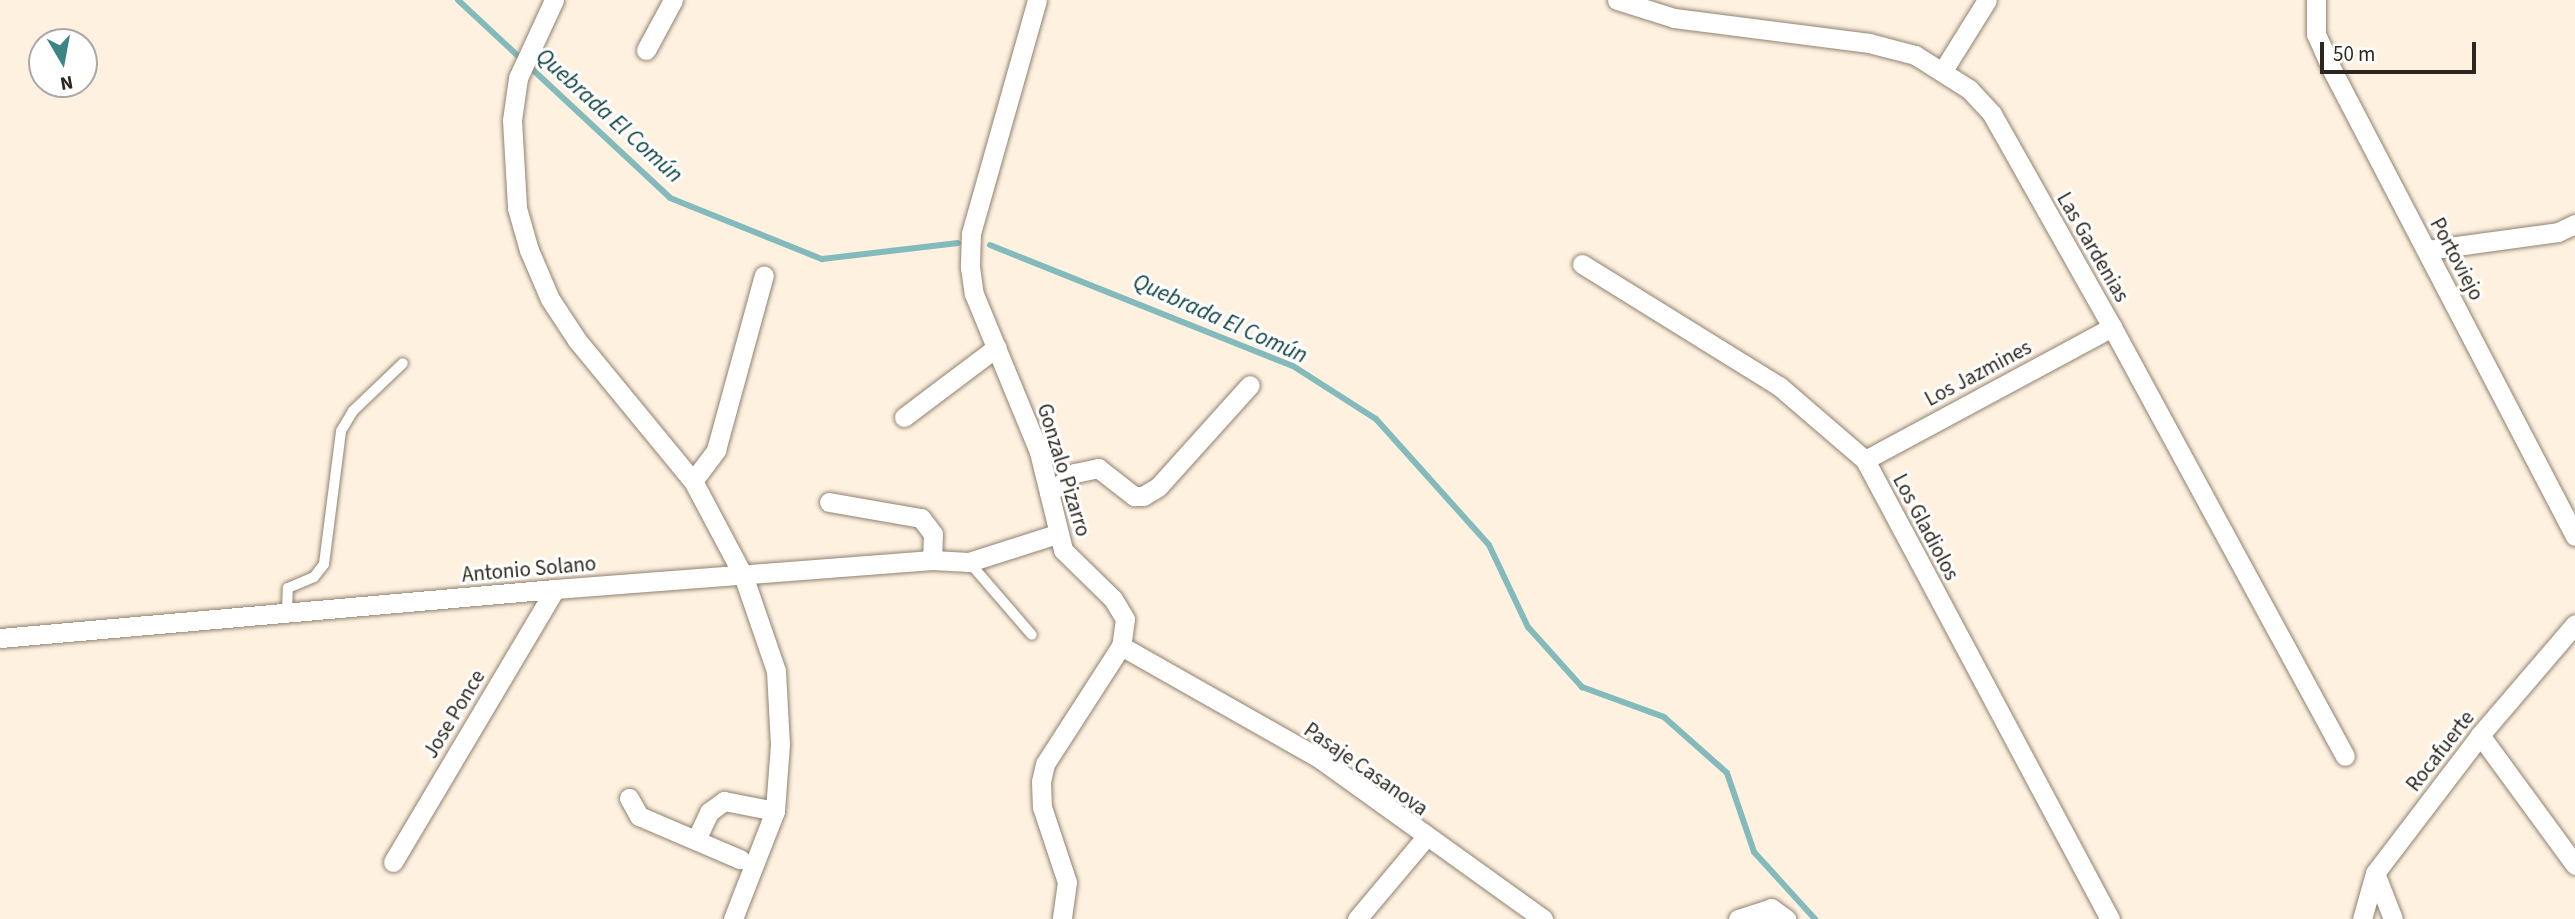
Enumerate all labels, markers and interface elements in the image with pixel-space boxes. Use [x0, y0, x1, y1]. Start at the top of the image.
north arrow [28, 28, 98, 98]
scale bar [2323, 28, 2479, 72]
text: 50 m [2333, 39, 2375, 69]
water label: Quebrada El Común [530, 43, 688, 189]
text: N [58, 68, 75, 97]
street label: Las Gardenias [2051, 188, 2135, 306]
street label: Portoviejo [2425, 213, 2489, 305]
water label: Quebrada El Común [1129, 268, 1311, 370]
street label: Los Jazmines [1920, 334, 2036, 412]
street label: Gonzalo Pizarro [1032, 401, 1096, 539]
street label: Los Gladiolos [1887, 469, 1965, 585]
street label: Antonio Solano [461, 551, 597, 587]
street label: Jose Ponce [418, 665, 490, 763]
street label: Rocafuerte [2401, 706, 2479, 796]
street label: Pasaje Casanova [1299, 717, 1433, 821]

